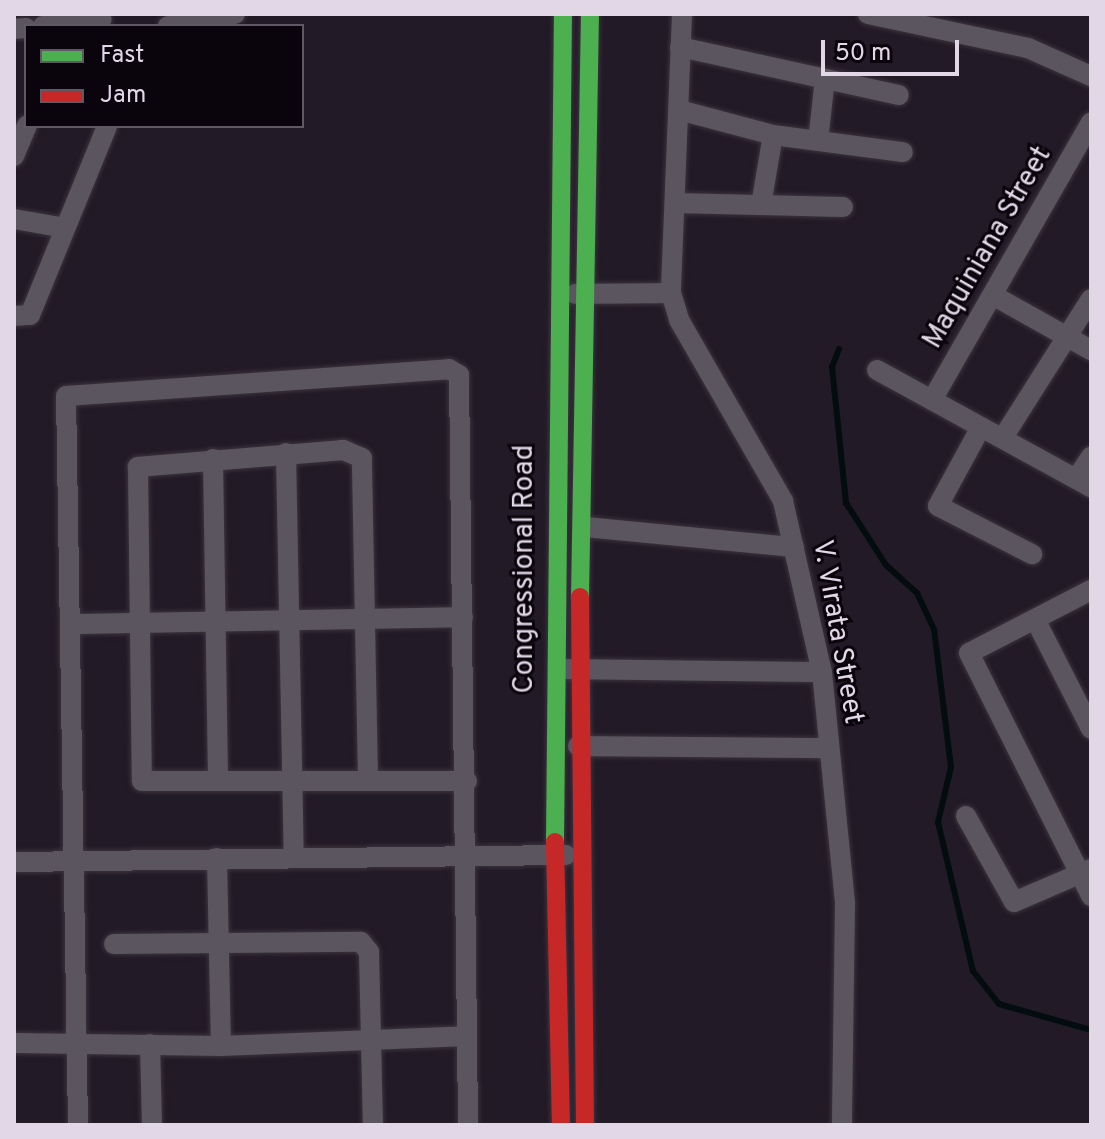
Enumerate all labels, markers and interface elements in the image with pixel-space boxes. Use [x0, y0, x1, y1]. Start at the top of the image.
legend [24, 24, 304, 128]
scale bar [825, 24, 963, 74]
text: 50 m [835, 39, 891, 69]
text: Fast [100, 41, 144, 71]
text: Jam [100, 81, 146, 111]
street label: Maquiniana Street [917, 141, 1059, 355]
street label: Congressional Road [508, 444, 542, 694]
street label: V. Virata Street [804, 537, 870, 727]

